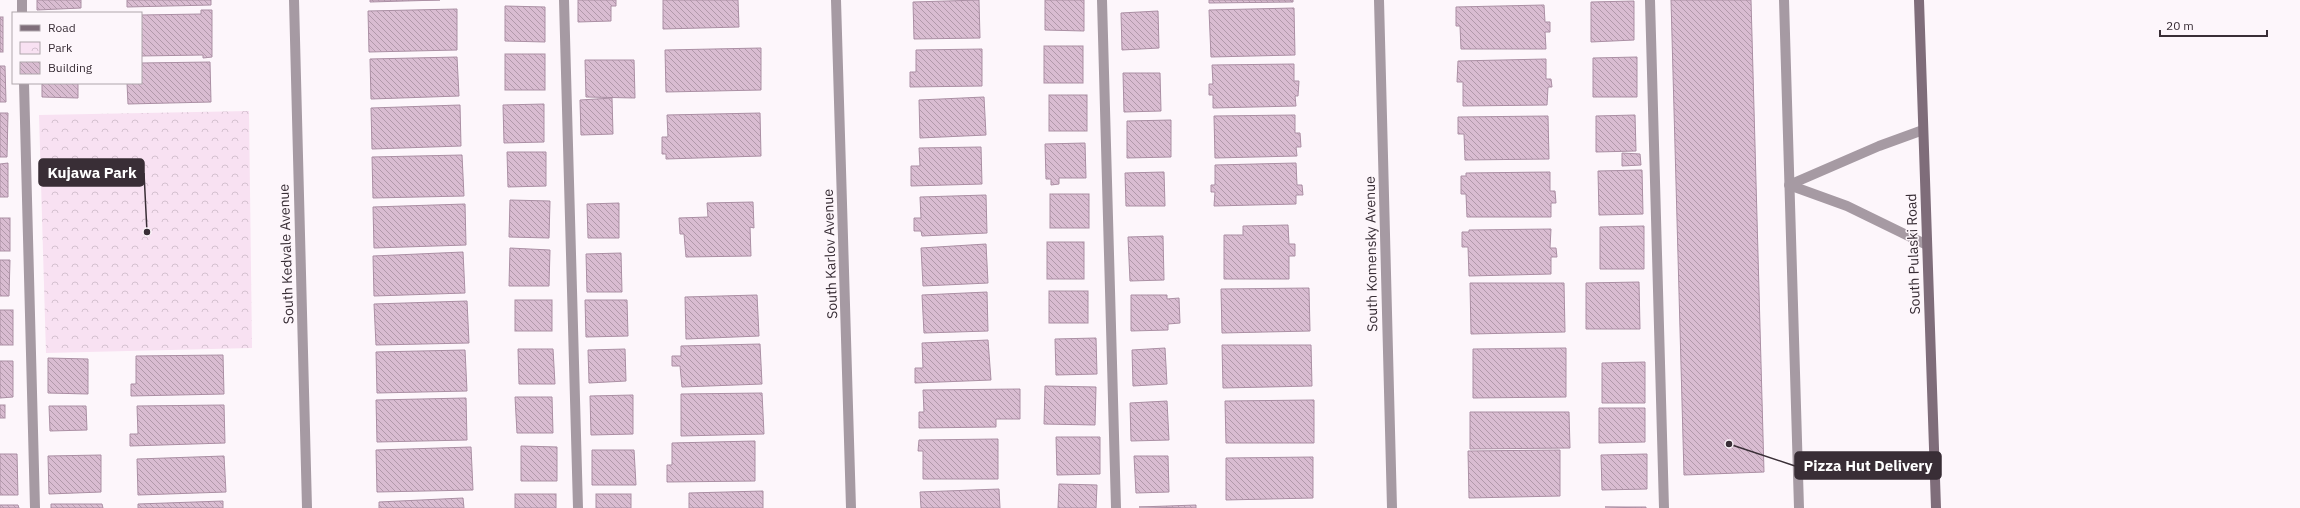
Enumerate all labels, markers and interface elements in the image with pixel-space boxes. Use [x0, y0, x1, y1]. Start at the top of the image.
legend [12, 12, 142, 84]
scale bar [2160, 12, 2267, 38]
text: 20 m [2166, 18, 2194, 33]
text: Road [48, 20, 76, 35]
text: Park [48, 40, 73, 55]
text: Building [48, 60, 93, 75]
callout: Kujawa Park [39, 159, 144, 186]
text: Kujawa Park [47, 163, 137, 182]
street label: South Komensky Avenue [1361, 176, 1381, 332]
street label: South Kedvale Avenue [275, 183, 297, 324]
street label: South Karlov Avenue [819, 188, 841, 319]
street label: South Pulaski Road [1902, 193, 1924, 315]
callout: Pizza Hut Delivery [1795, 452, 1941, 479]
text: Pizza Hut Delivery [1803, 456, 1933, 475]

